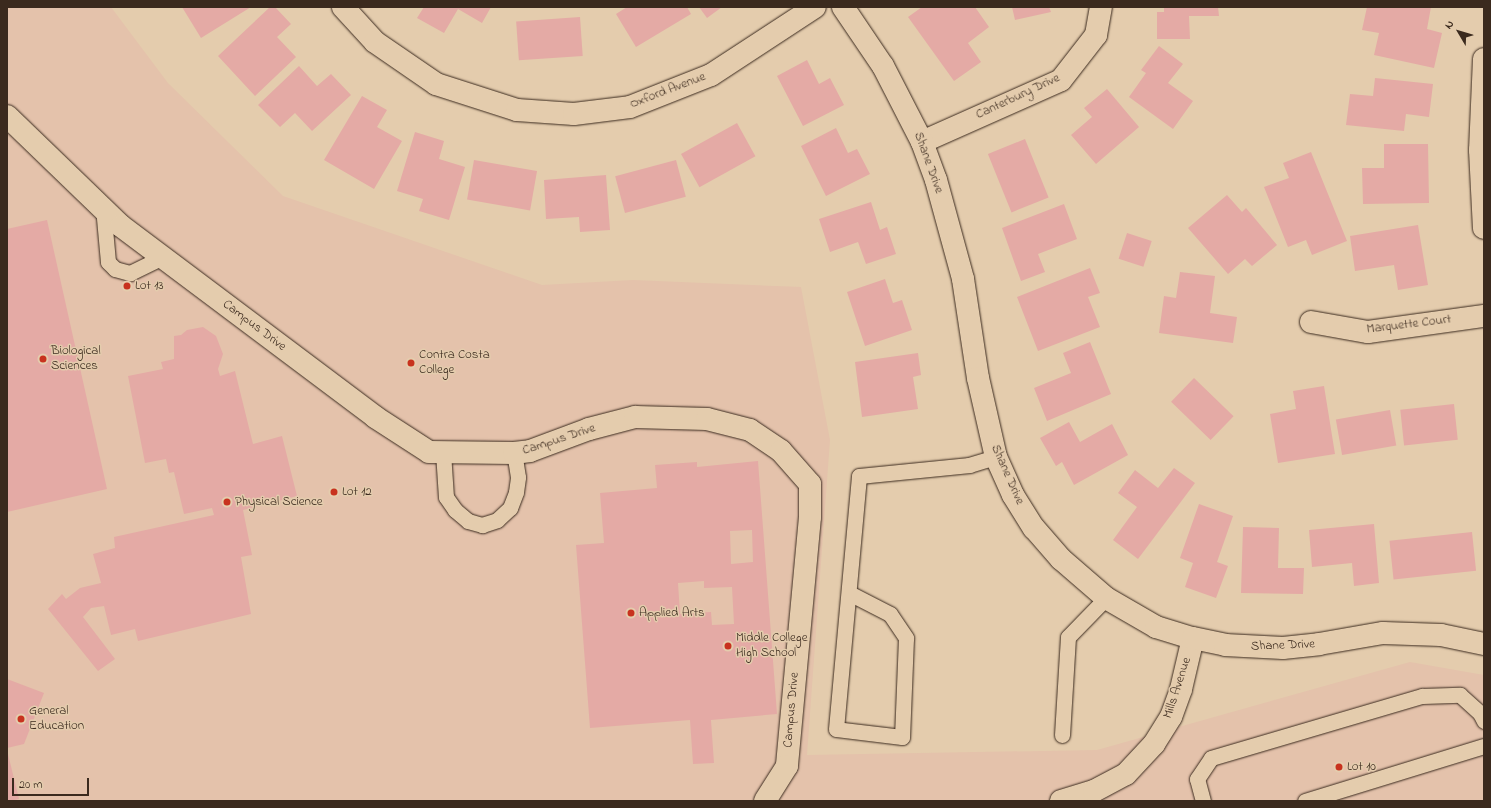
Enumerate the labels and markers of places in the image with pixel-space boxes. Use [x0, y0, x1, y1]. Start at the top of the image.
place label: Lot 13 [135, 278, 164, 294]
marker: Lot 13 [122, 281, 132, 291]
place label: Biological Sciences [51, 344, 101, 375]
place label: Contra Costa College [419, 348, 490, 379]
marker: Biological Sciences [38, 354, 48, 364]
marker: Contra Costa College [406, 358, 416, 368]
place label: Lot 12 [342, 484, 372, 500]
marker: Lot 12 [329, 487, 339, 497]
place label: Physical Science [235, 494, 323, 510]
marker: Physical Science [222, 497, 232, 507]
place label: Applied Arts [639, 605, 705, 621]
marker: Applied Arts [626, 608, 636, 618]
place label: Middle College High School [736, 631, 807, 662]
marker: Middle College High School [723, 641, 733, 651]
place label: General Education [29, 704, 84, 735]
marker: General Education [16, 714, 26, 724]
place label: Lot 10 [1347, 759, 1376, 775]
marker: Lot 10 [1334, 762, 1344, 772]

